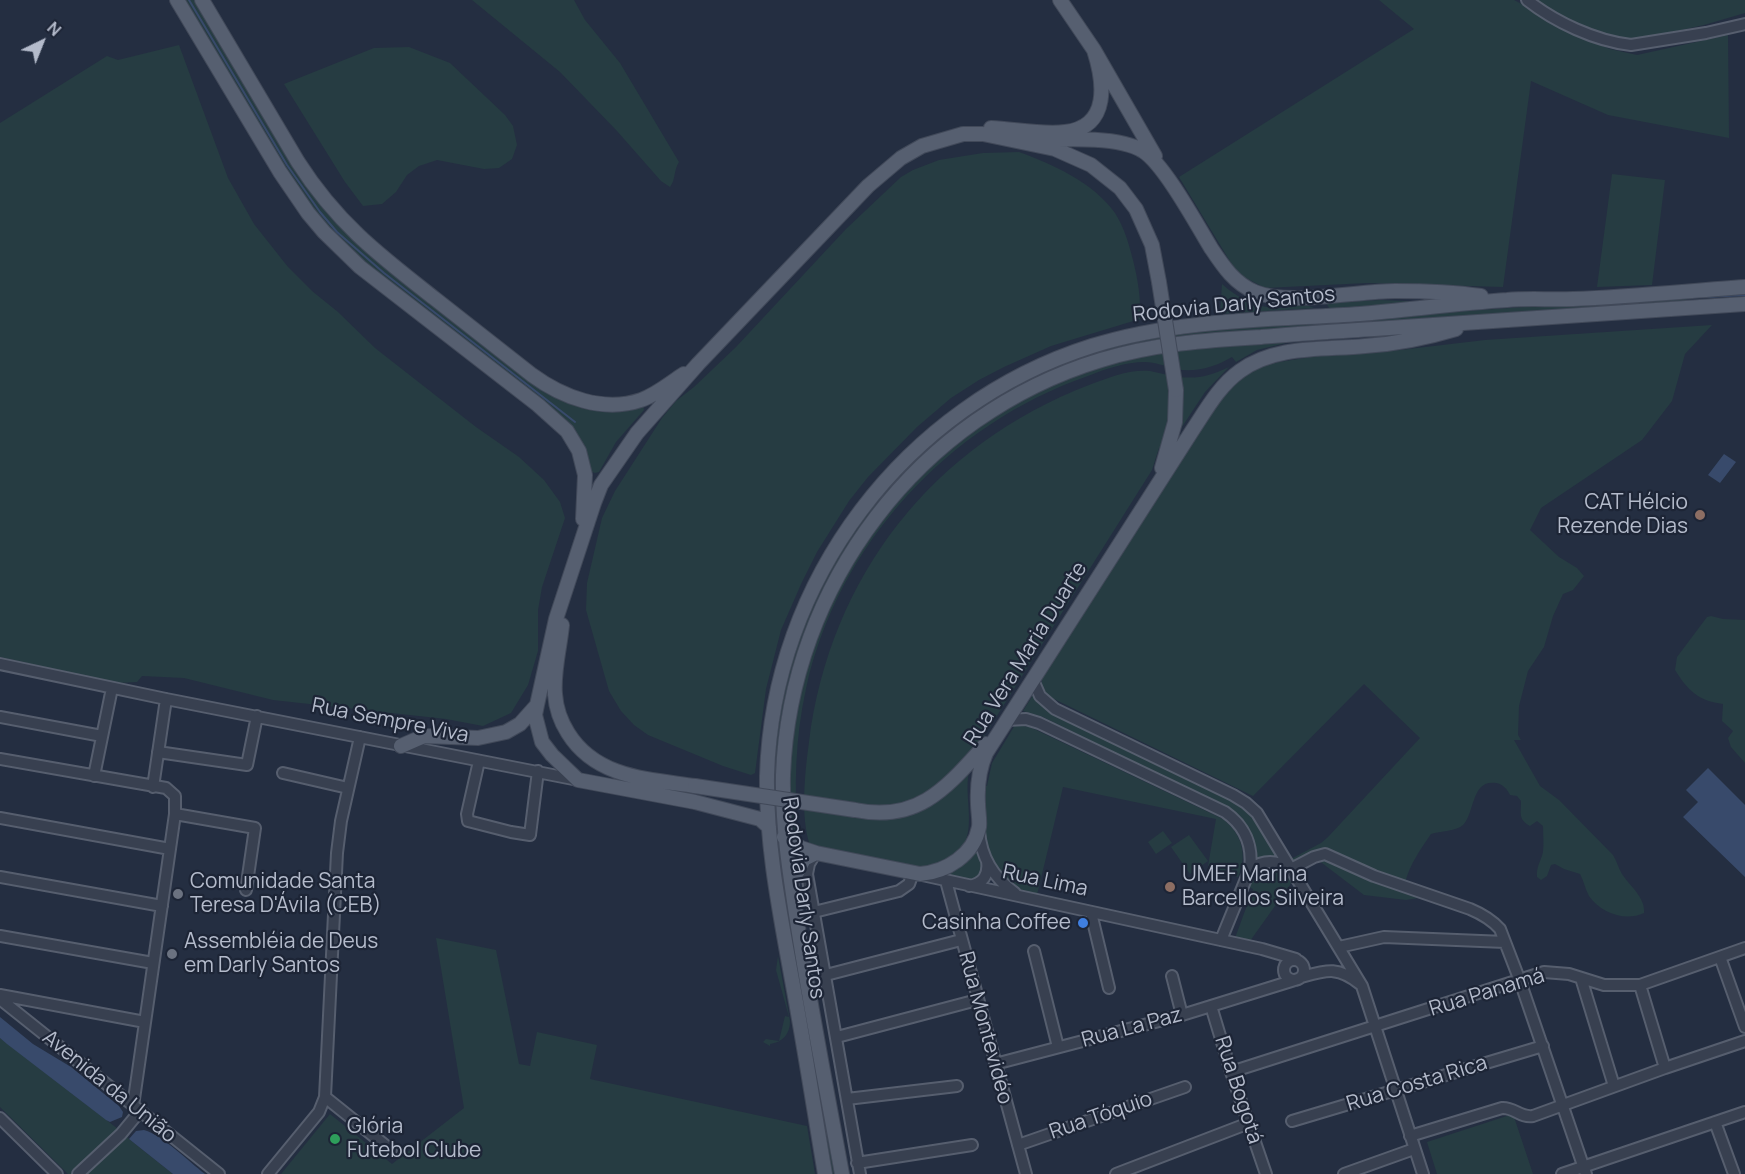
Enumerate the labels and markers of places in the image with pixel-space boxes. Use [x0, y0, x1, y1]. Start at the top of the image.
place label: CAT Hélcio Rezende Dias [1557, 490, 1688, 540]
marker: CAT Hélcio Rezende Dias [1693, 508, 1707, 522]
place label: UMEF Marina Barcellos Silveira [1182, 862, 1344, 912]
place label: Comunidade Santa Teresa D'Ávila (CEB) [190, 869, 381, 919]
marker: UMEF Marina Barcellos Silveira [1163, 880, 1177, 894]
marker: Comunidade Santa Teresa D'Ávila (CEB) [171, 887, 185, 901]
place label: Casinha Coffee [922, 910, 1071, 936]
marker: Casinha Coffee [1076, 916, 1090, 930]
place label: Assembléia de Deus em Darly Santos [184, 929, 378, 979]
marker: Assembléia de Deus em Darly Santos [165, 947, 179, 961]
place label: Glória Futebol Clube [347, 1114, 481, 1164]
marker: Glória Futebol Clube [328, 1132, 342, 1146]

